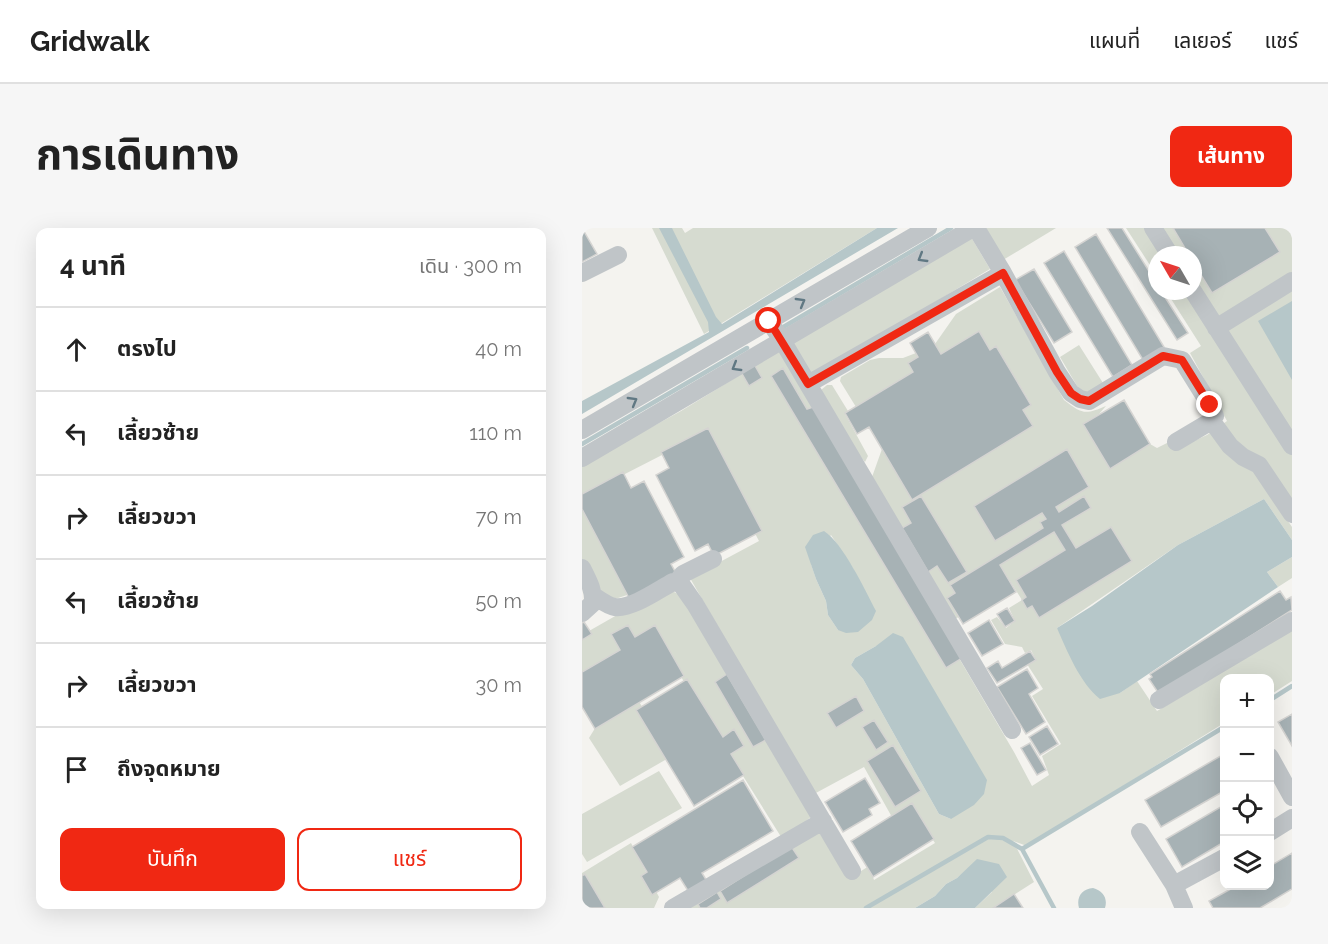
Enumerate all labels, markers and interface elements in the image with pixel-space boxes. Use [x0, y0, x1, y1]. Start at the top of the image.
text: Gridwalk [30, 25, 150, 58]
text: แผนที่ [1089, 28, 1140, 53]
text: เลเยอร์ [1173, 28, 1232, 53]
text: แชร์ [1265, 28, 1298, 53]
button: เส้นทาง [1170, 126, 1292, 187]
text: การเดินทาง [36, 130, 239, 179]
north arrow [1148, 246, 1202, 300]
one-way arrow [918, 250, 928, 262]
text: 4 นาที [60, 251, 126, 281]
text: เดิน · 300 m [419, 254, 522, 278]
one-way arrow [795, 298, 805, 310]
route start [755, 307, 781, 333]
icon: ahead [60, 333, 93, 366]
text: ตรงไป [117, 335, 177, 361]
text: 40 m [475, 337, 522, 361]
one-way arrow [732, 360, 742, 372]
route end [1196, 391, 1222, 417]
one-way arrow [627, 397, 637, 408]
icon: left [60, 417, 93, 450]
text: เลี้ยวซ้าย [117, 419, 199, 445]
text: 110 m [469, 421, 522, 445]
icon: right [60, 501, 93, 534]
text: เลี้ยวขวา [117, 503, 197, 529]
text: 70 m [476, 505, 522, 529]
icon: left [60, 585, 93, 618]
text: เลี้ยวซ้าย [117, 587, 199, 613]
text: 50 m [475, 589, 522, 613]
icon: right [60, 669, 93, 702]
text: เลี้ยวขวา [117, 671, 197, 697]
text: 30 m [476, 673, 522, 697]
map controls [1220, 674, 1274, 890]
button: + [1220, 674, 1274, 728]
button: − [1220, 728, 1274, 782]
icon: arrive [60, 753, 93, 786]
text: ถึงจุดหมาย [117, 755, 221, 781]
button: locate [1220, 782, 1274, 836]
button: บันทึก [60, 828, 285, 891]
button: แชร์ [297, 828, 522, 891]
button: layers [1220, 836, 1274, 890]

